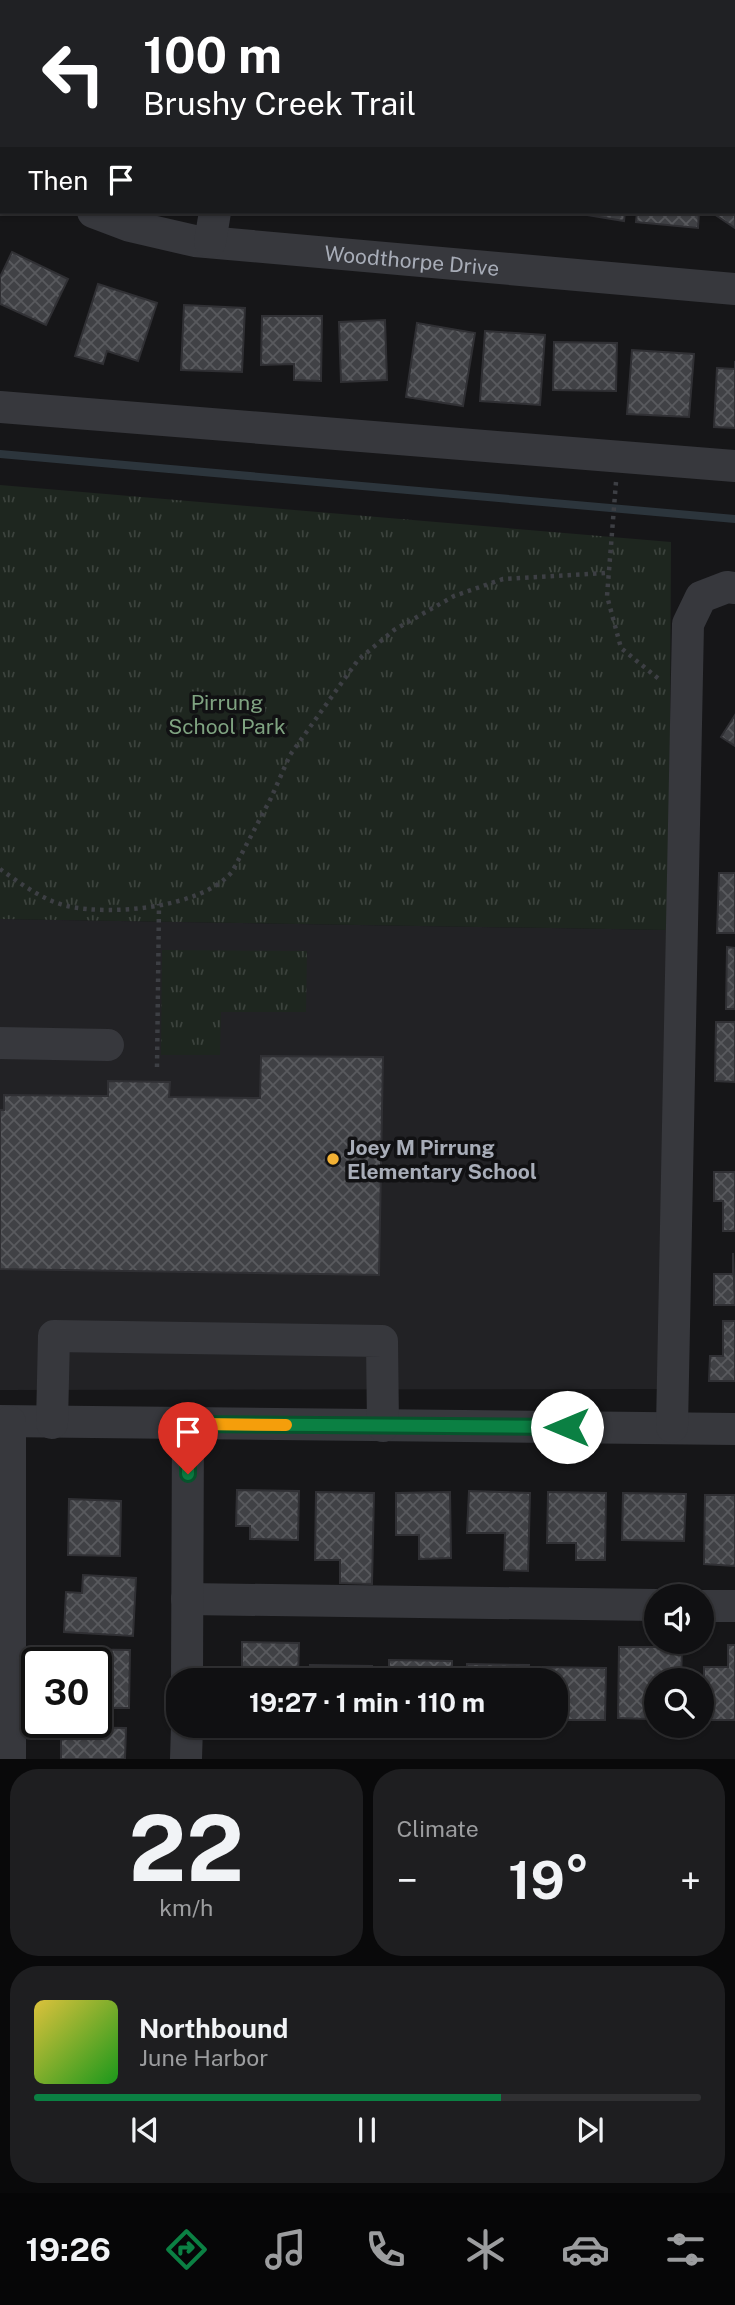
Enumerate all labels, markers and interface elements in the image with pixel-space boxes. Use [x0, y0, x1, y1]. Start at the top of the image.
text: 100 m [143, 26, 282, 84]
icon: left [28, 28, 119, 119]
text: Brushy Creek Trail [143, 85, 416, 122]
icon: arrive [102, 161, 140, 199]
text: Then [28, 165, 88, 196]
street label: Woodthorpe Drive [323, 240, 500, 280]
park label: Pirrung School Park [168, 690, 286, 739]
place label: Joey M Pirrung Elementary School [347, 1135, 537, 1184]
marker: Joey M Pirrung Elementary School [325, 1151, 341, 1167]
position arrow [530, 1390, 604, 1464]
pin [158, 1402, 218, 1474]
icon: arrive [169, 1413, 207, 1451]
map controls [644, 1584, 714, 1738]
button: sound [644, 1584, 714, 1654]
speed limit sign: 30 [21, 1647, 112, 1738]
button: search [644, 1668, 714, 1738]
text: 19:27 · 1 min · 110 m [249, 1687, 485, 1718]
text: 22 [128, 1795, 244, 1901]
text: Climate [397, 1815, 479, 1842]
text: 19° [508, 1850, 589, 1911]
text: − [397, 1858, 418, 1903]
text: + [680, 1858, 701, 1903]
text: km/h [159, 1894, 213, 1921]
text: Northbound [139, 2013, 288, 2044]
text: June Harbor [139, 2044, 268, 2071]
icon: previous [126, 2111, 164, 2149]
icon: pause [348, 2111, 386, 2149]
icon: next [571, 2111, 609, 2149]
icon: directions [162, 2225, 211, 2274]
icon: music [261, 2225, 310, 2274]
icon: phone [361, 2225, 410, 2274]
icon: climate [461, 2225, 510, 2274]
icon: car [561, 2225, 610, 2274]
icon: filters [661, 2225, 710, 2274]
text: 19:26 [25, 2231, 111, 2268]

